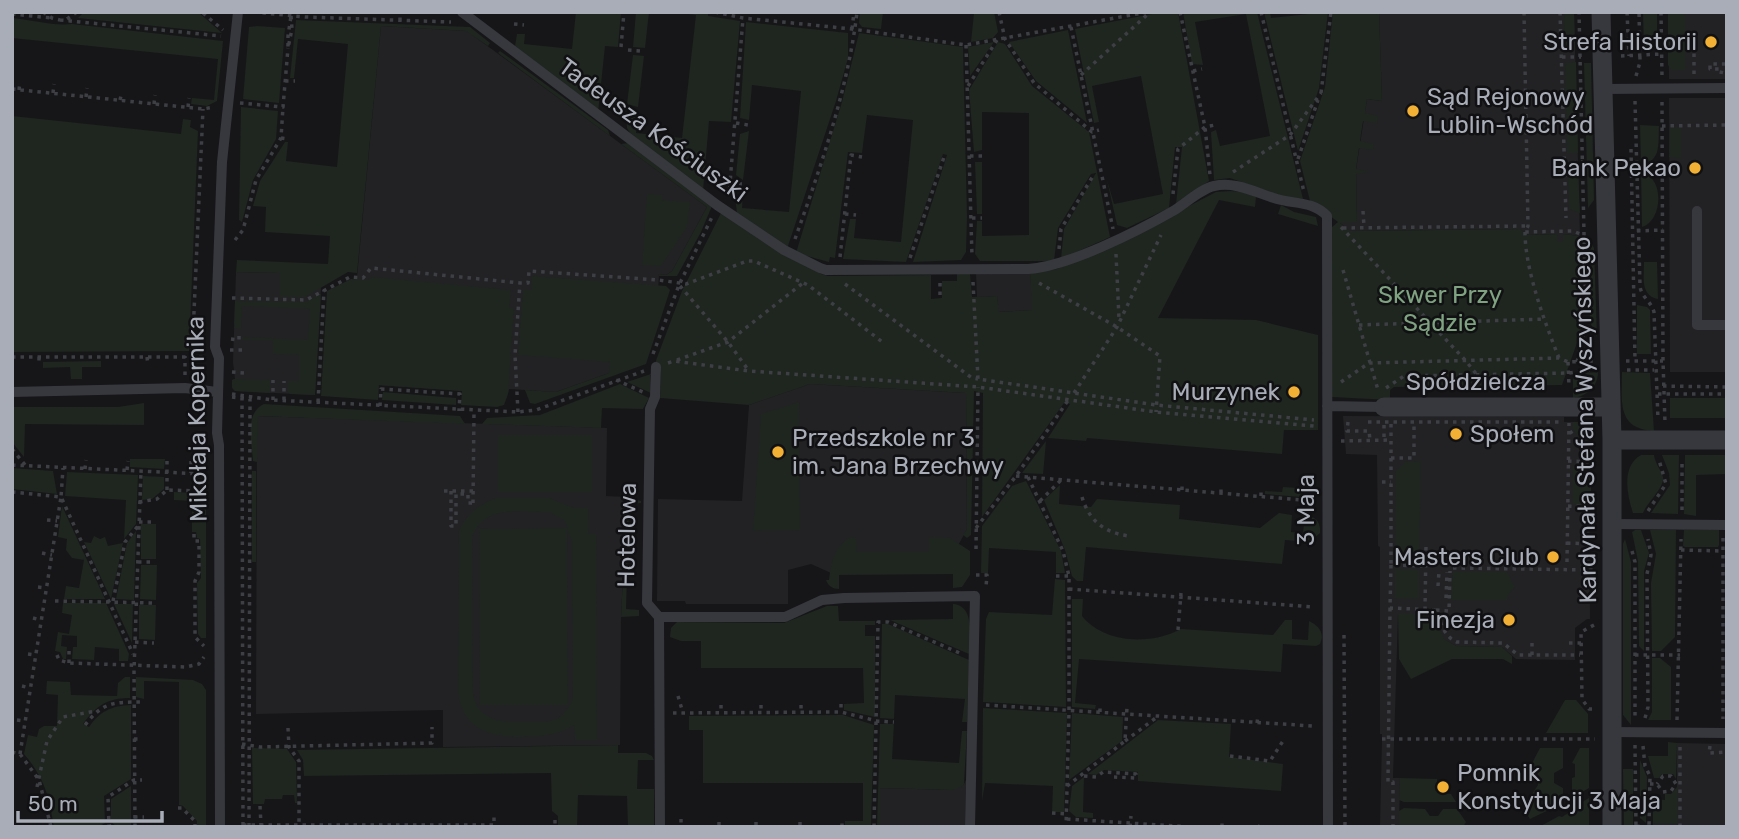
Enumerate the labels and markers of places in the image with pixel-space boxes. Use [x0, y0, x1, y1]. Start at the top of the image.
place label: Strefa Historii [1543, 28, 1697, 56]
marker: Strefa Historii [1703, 34, 1719, 50]
place label: Sąd Rejonowy Lublin-Wschód [1427, 83, 1593, 139]
marker: Sąd Rejonowy Lublin-Wschód [1405, 103, 1421, 119]
place label: Bank Pekao [1551, 154, 1681, 182]
marker: Bank Pekao [1687, 160, 1703, 176]
place label: Murzynek [1172, 378, 1281, 406]
marker: Murzynek [1286, 384, 1302, 400]
place label: Społem [1470, 420, 1554, 448]
place label: Przedszkole nr 3 im. Jana Brzechwy [792, 424, 1004, 480]
marker: Społem [1448, 426, 1464, 442]
marker: Przedszkole nr 3 im. Jana Brzechwy [770, 444, 786, 460]
place label: Masters Club [1394, 543, 1539, 571]
marker: Masters Club [1545, 549, 1561, 565]
place label: Finezja [1416, 606, 1495, 634]
marker: Finezja [1501, 612, 1517, 628]
place label: Pomnik Konstytucji 3 Maja [1457, 759, 1661, 815]
marker: Pomnik Konstytucji 3 Maja [1435, 779, 1451, 795]

